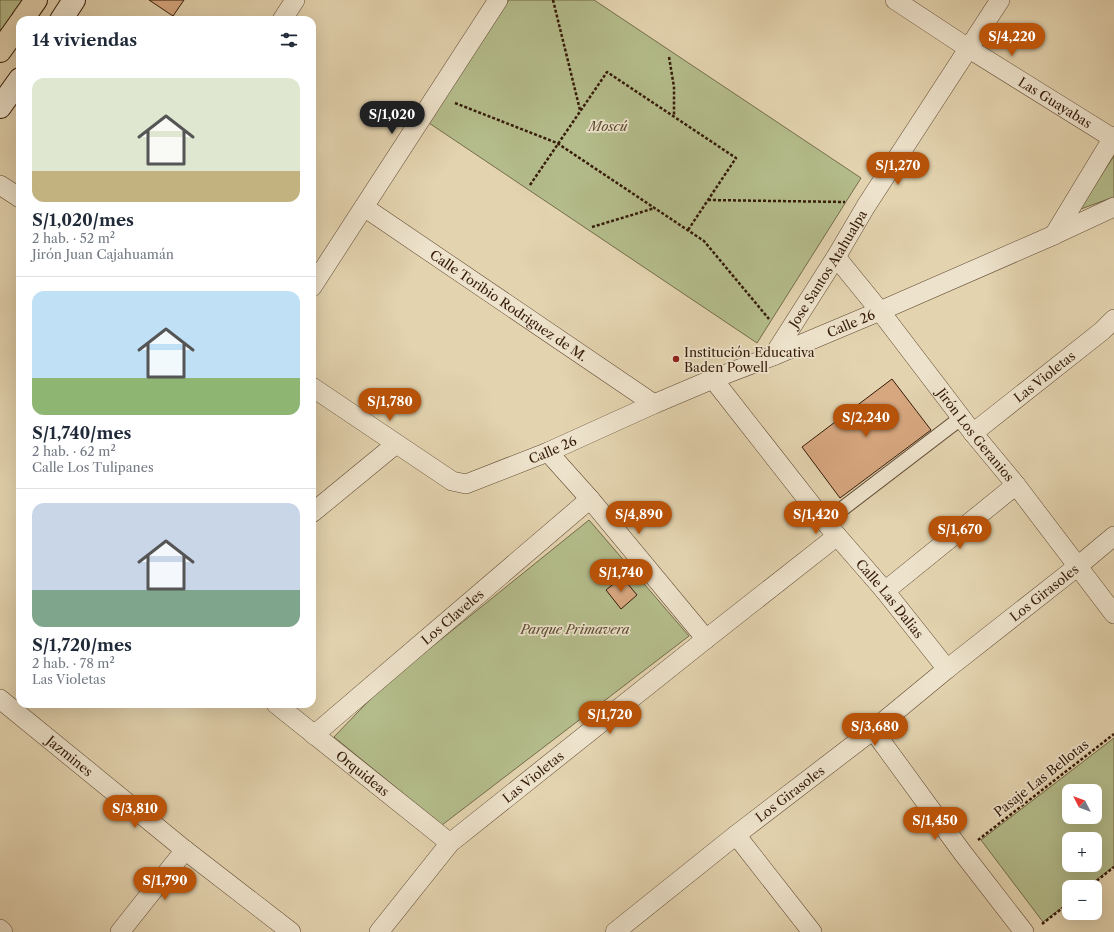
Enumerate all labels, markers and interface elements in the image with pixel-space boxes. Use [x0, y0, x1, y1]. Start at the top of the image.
pin: S/4,220 [975, 23, 1049, 57]
text: S/4,220 [988, 28, 1036, 44]
icon: filters [278, 29, 300, 51]
text: 14 viviendas [32, 30, 137, 50]
street label: Las Guayabas [1015, 73, 1095, 131]
pin: S/1,020 [355, 101, 429, 135]
icon: home [130, 104, 202, 176]
text: S/1,020 [369, 106, 415, 122]
park label: Moscú [587, 118, 628, 134]
pin: S/1,270 [861, 152, 935, 186]
text: S/1,270 [875, 157, 921, 173]
street label: Jose Santos Atahualpa [784, 207, 870, 332]
text: S/1,020/mes [32, 210, 134, 230]
text: 2 hab. · 52 m² [32, 230, 115, 246]
text: Jirón Juan Cajahuamán [32, 246, 174, 262]
street label: Calle Toribio Rodriguez de M. [427, 246, 590, 364]
street label: Calle 26 [824, 306, 877, 340]
icon: home [130, 317, 202, 389]
place label: Institución Educativa Baden Powell [684, 344, 815, 375]
street label: Las Violetas [1011, 347, 1078, 406]
marker: Institución Educativa Baden Powell [671, 354, 681, 364]
street label: Jirón Los Geranios [932, 383, 1018, 485]
pin: S/1,780 [353, 388, 427, 422]
text: S/1,780 [367, 393, 413, 409]
pin: S/2,240 [829, 404, 903, 438]
text: S/2,240 [842, 409, 890, 425]
text: S/1,740/mes [32, 423, 131, 443]
street label: Calle 26 [526, 432, 579, 467]
text: 2 hab. · 62 m² [32, 443, 116, 459]
text: Calle Los Tulipanes [32, 459, 154, 475]
pin: S/4,890 [602, 501, 676, 535]
pin: S/1,420 [779, 501, 853, 535]
text: S/4,890 [615, 506, 663, 522]
text: S/1,420 [793, 506, 839, 522]
pin: S/1,670 [923, 516, 997, 550]
text: S/1,670 [937, 521, 983, 537]
icon: home [130, 529, 202, 601]
street label: Calle Las Dalias [853, 556, 927, 641]
pin: S/1,740 [584, 559, 658, 593]
street label: Los Girasoles [1007, 561, 1082, 625]
text: S/1,740 [599, 564, 643, 580]
street label: Los Claveles [418, 585, 487, 648]
park label: Parque Primavera [520, 621, 630, 637]
text: S/1,720/mes [32, 635, 132, 655]
text: 2 hab. · 78 m² [32, 655, 115, 671]
text: Las Violetas [32, 671, 106, 687]
pin: S/1,720 [573, 701, 647, 735]
text: S/1,720 [587, 706, 633, 722]
pin: S/3,680 [838, 713, 912, 747]
text: S/3,680 [851, 718, 899, 734]
street label: Jazmines [42, 731, 96, 780]
street label: Pasaje Las Bellotas [990, 736, 1092, 820]
street label: Orquideas [333, 747, 393, 800]
street label: Las Violetas [499, 747, 567, 806]
street label: Los Girasoles [752, 762, 828, 825]
north arrow [1062, 784, 1102, 824]
map controls [1062, 784, 1102, 920]
pin: S/3,810 [98, 795, 172, 829]
text: S/3,810 [112, 800, 158, 816]
pin: S/1,450 [898, 807, 972, 841]
text: S/1,450 [912, 812, 958, 828]
button: + [1062, 832, 1102, 872]
pin: S/1,790 [128, 867, 202, 901]
text: S/1,790 [142, 872, 188, 888]
button: − [1062, 880, 1102, 920]

